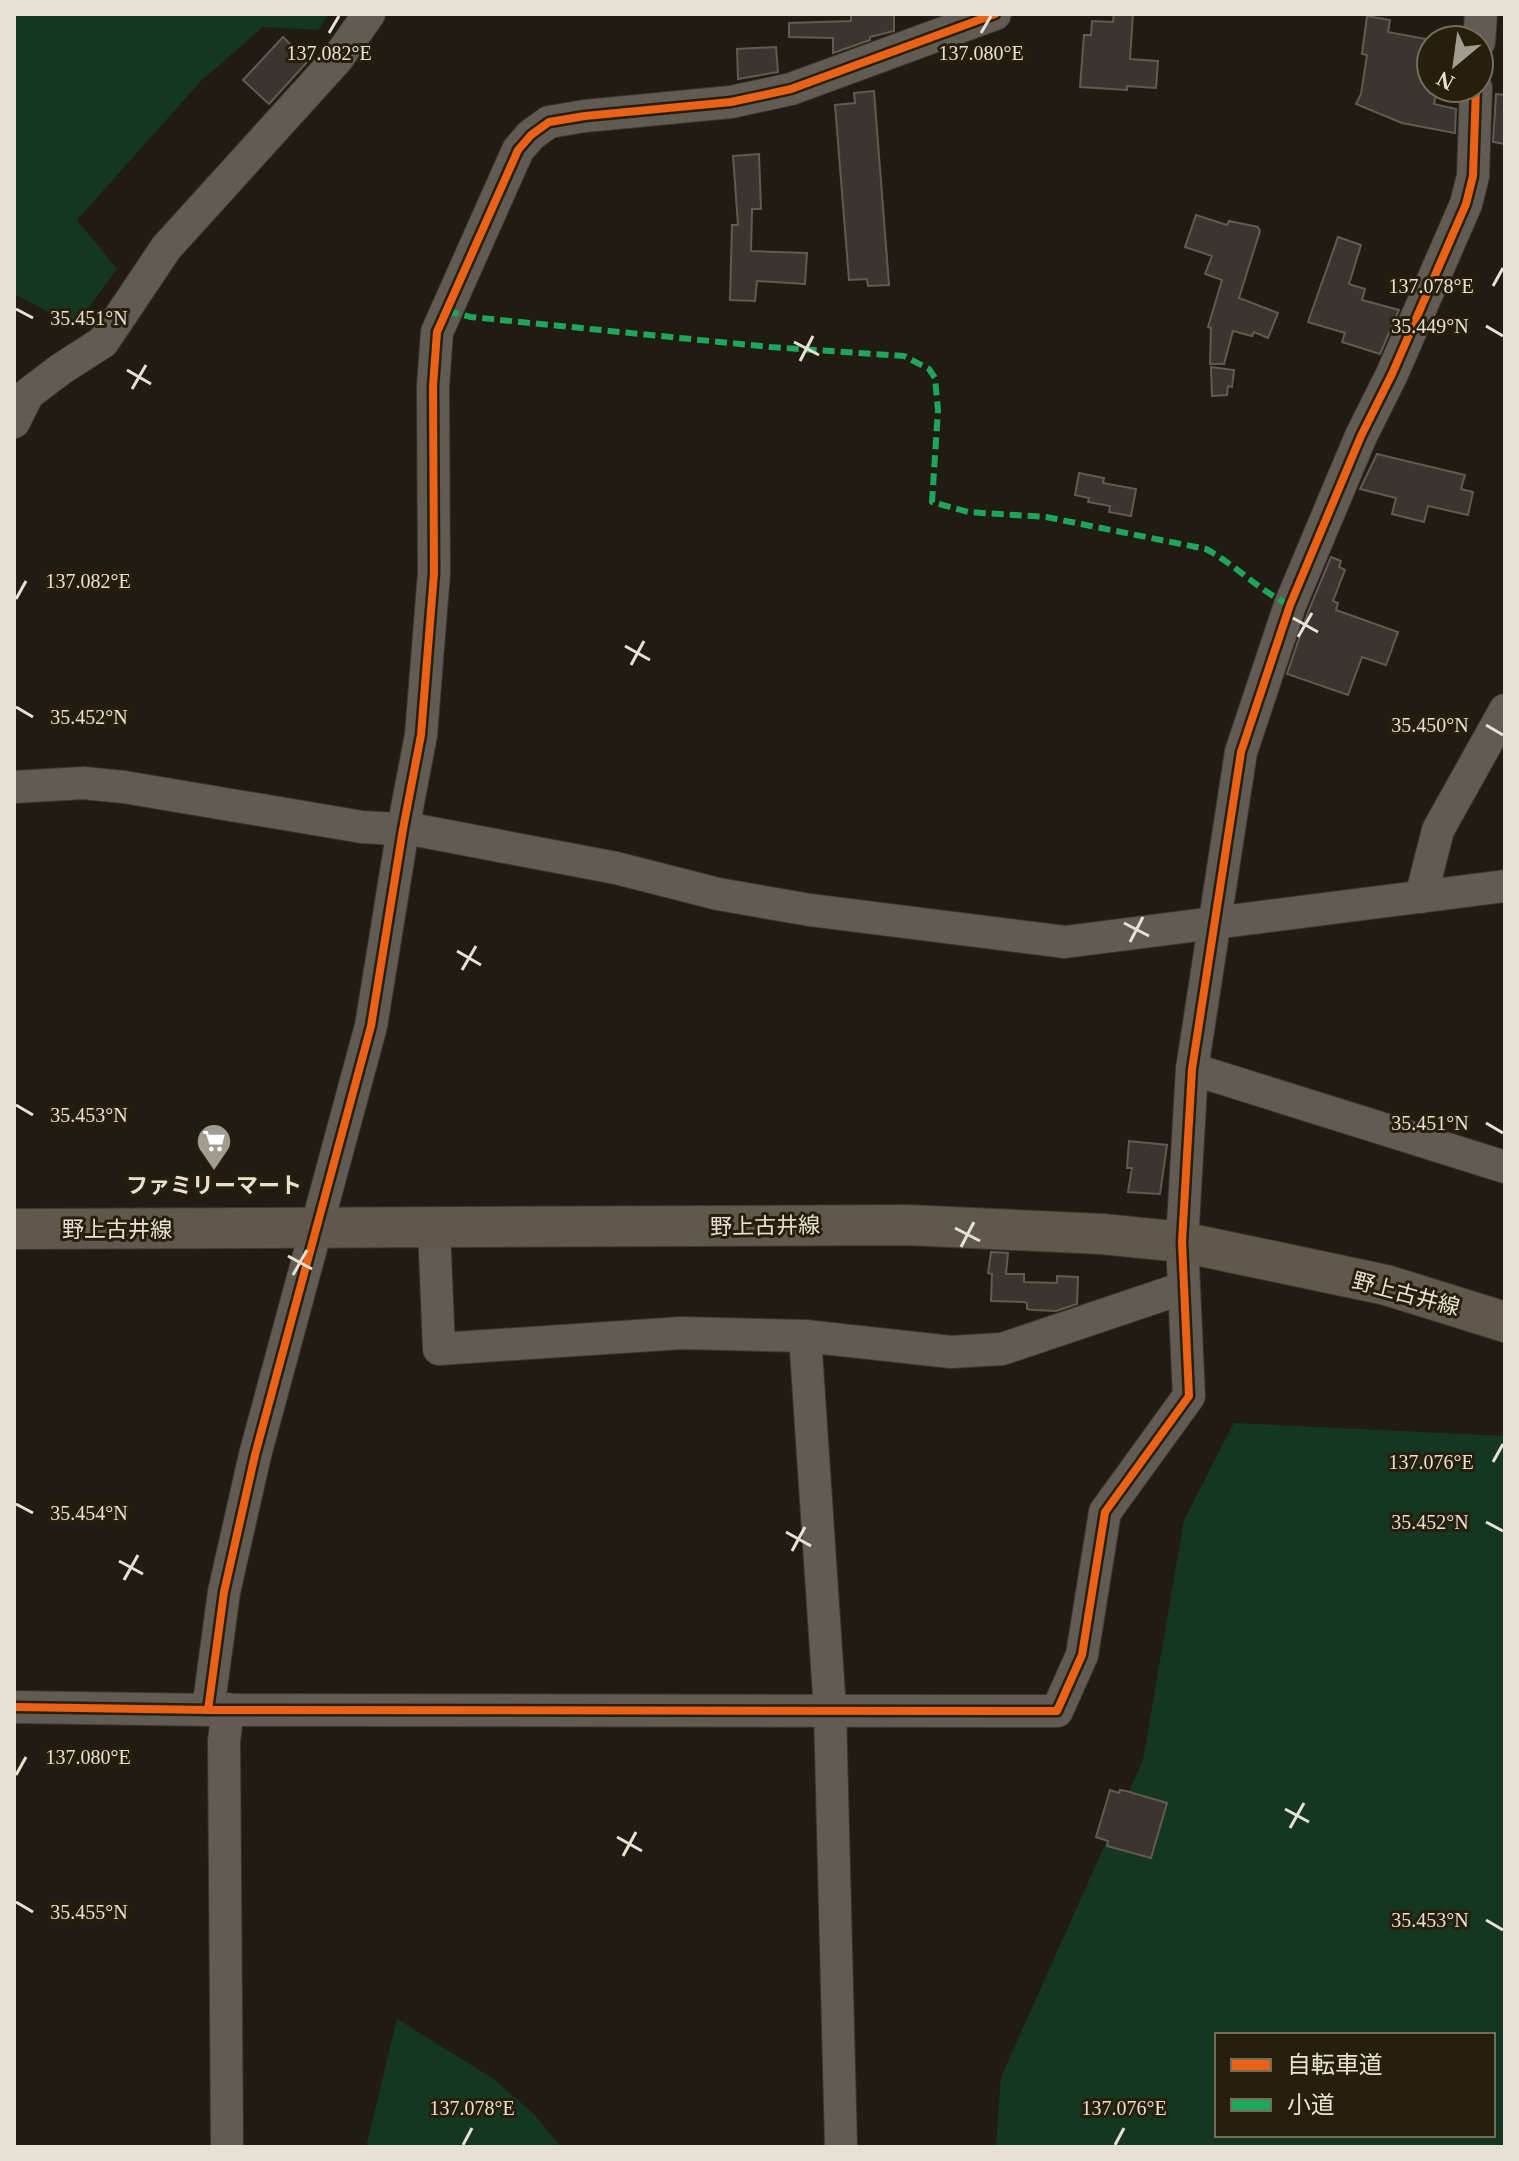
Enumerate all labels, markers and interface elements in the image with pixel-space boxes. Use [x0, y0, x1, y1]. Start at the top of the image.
north arrow [1415, 24, 1495, 104]
text: 137.082°E [286, 42, 372, 64]
text: 137.080°E [938, 42, 1024, 64]
text: N [1432, 66, 1459, 96]
text: 137.078°E [1388, 275, 1474, 297]
text: 35.451°N [50, 307, 128, 329]
text: 35.449°N [1391, 315, 1469, 337]
text: 137.082°E [45, 570, 131, 592]
text: 35.452°N [50, 706, 128, 728]
text: 35.450°N [1391, 714, 1469, 736]
text: 35.453°N [50, 1104, 128, 1126]
text: 35.451°N [1391, 1112, 1469, 1134]
supermarket icon: ファミリーマート [195, 1122, 233, 1172]
place label: ファミリーマート [126, 1173, 302, 1198]
street label: 野上古井線 [710, 1213, 820, 1239]
street label: 野上古井線 [62, 1217, 172, 1242]
street label: 野上古井線 [1350, 1268, 1462, 1320]
text: 137.076°E [1388, 1451, 1474, 1473]
text: 35.454°N [50, 1502, 128, 1524]
text: 35.452°N [1391, 1511, 1469, 1533]
text: 137.080°E [45, 1746, 131, 1768]
text: 35.455°N [50, 1901, 128, 1923]
text: 35.453°N [1391, 1909, 1469, 1931]
legend [1215, 2033, 1495, 2137]
text: 自転車道 [1287, 2052, 1383, 2078]
text: 小道 [1287, 2092, 1335, 2118]
text: 137.078°E [429, 2097, 515, 2119]
text: 137.076°E [1081, 2097, 1167, 2119]

